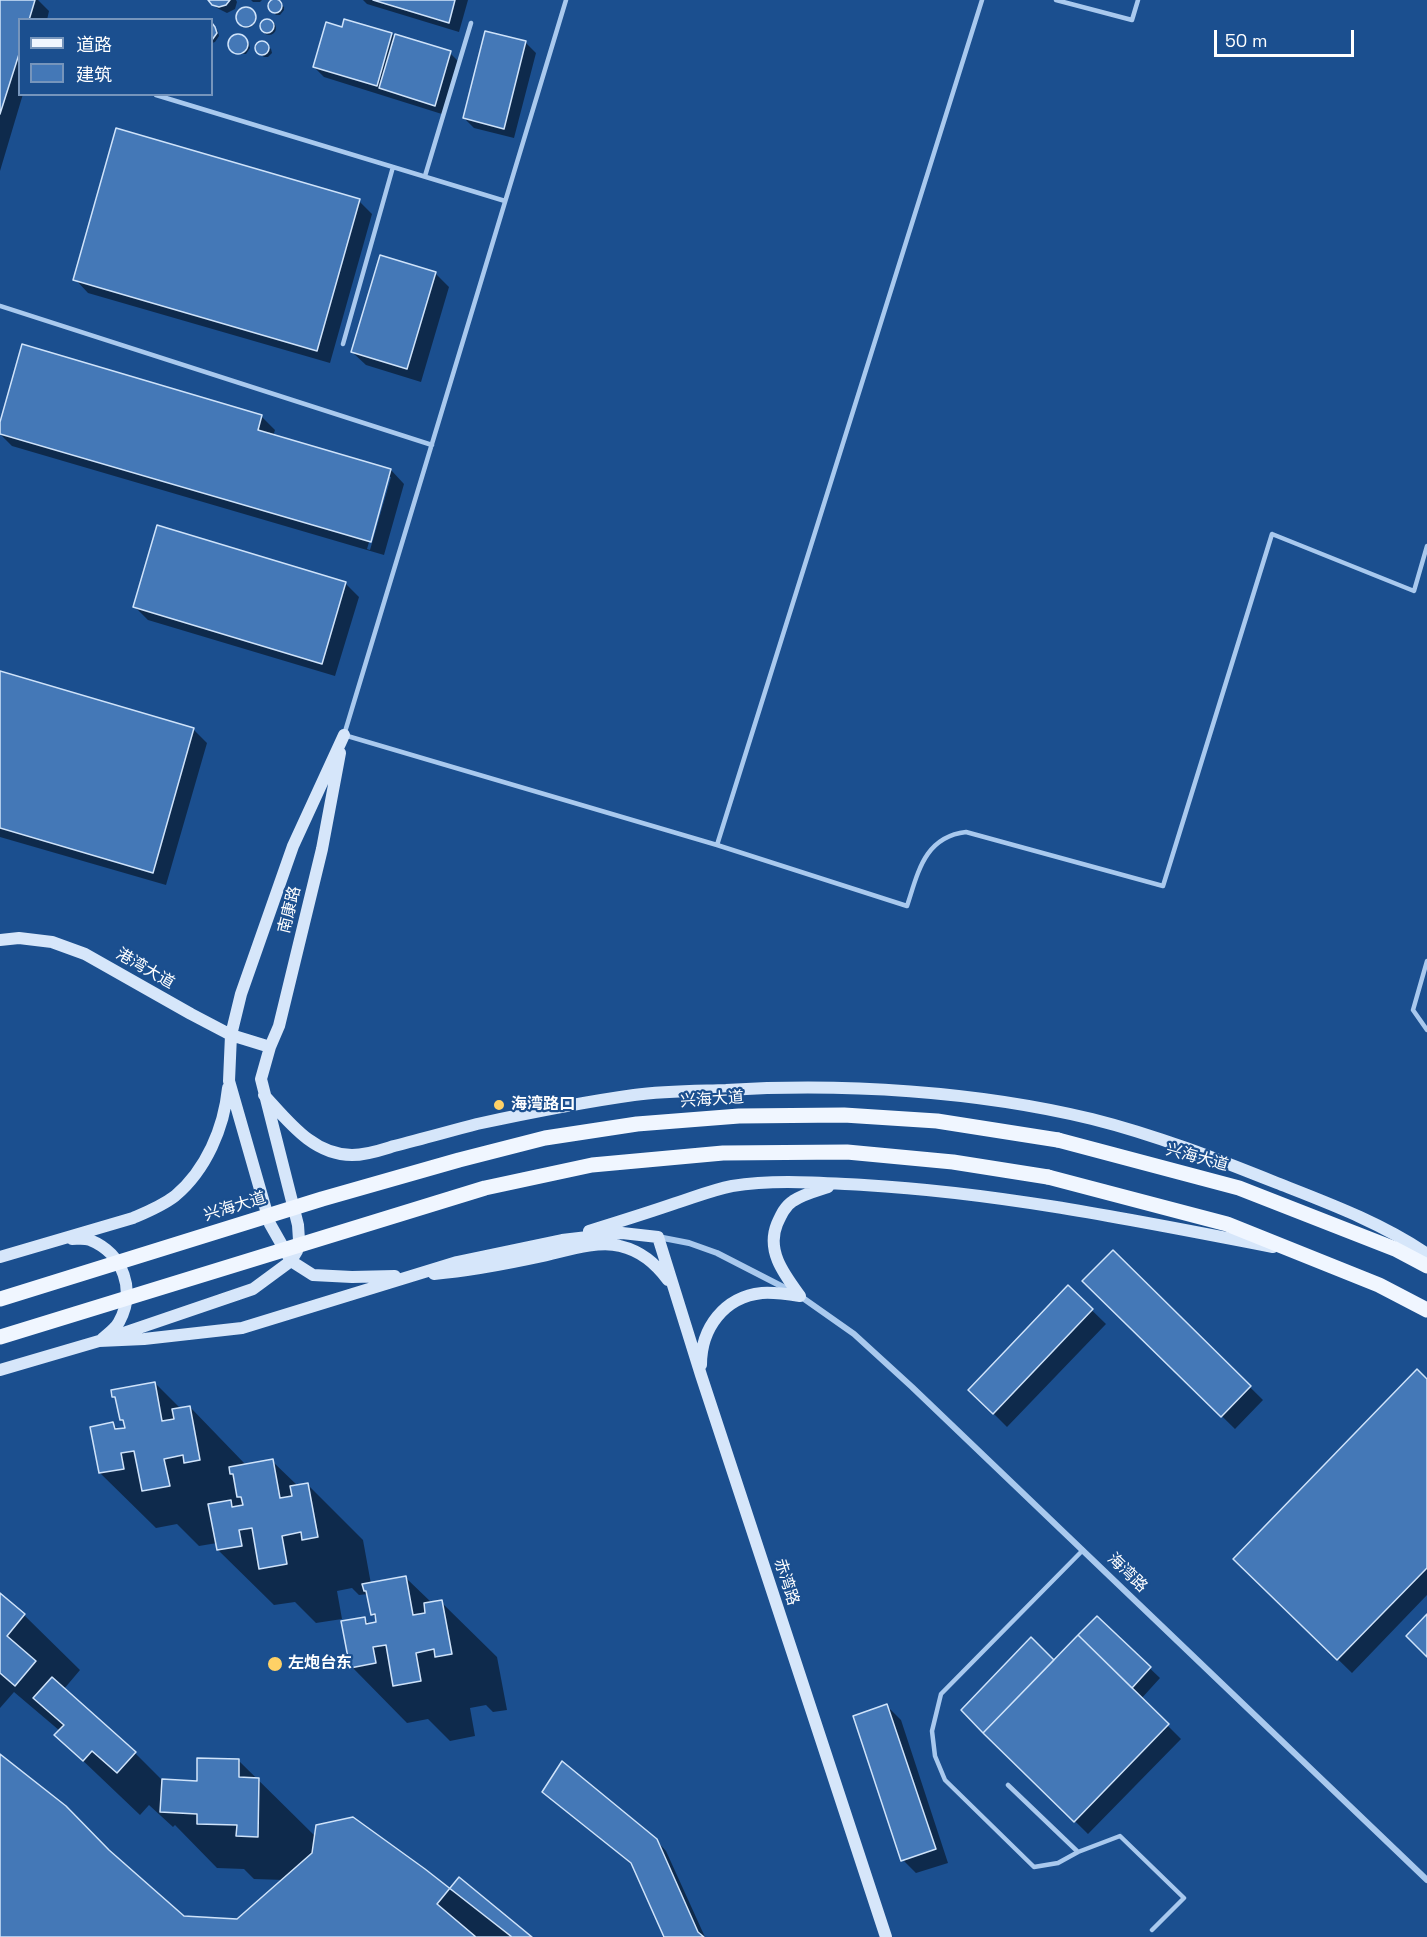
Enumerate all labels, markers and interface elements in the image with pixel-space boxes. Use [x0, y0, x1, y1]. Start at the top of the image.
legend [18, 18, 213, 96]
scale bar [1217, 18, 1356, 56]
text: 50 m [1225, 29, 1267, 52]
text: 道路 [76, 33, 112, 56]
text: 建筑 [76, 63, 112, 86]
street label: 南康路 [275, 884, 305, 936]
street label: 港湾大道 [112, 945, 178, 993]
street label: 兴海大道 [679, 1088, 745, 1112]
place label: 海湾路口 [511, 1095, 575, 1115]
marker: 海湾路口 [492, 1098, 506, 1112]
street label: 兴海大道 [1164, 1140, 1230, 1176]
street label: 兴海大道 [202, 1188, 268, 1226]
street label: 海湾路 [1103, 1549, 1151, 1597]
street label: 赤湾路 [769, 1556, 803, 1608]
place label: 左炮台东 [288, 1654, 352, 1674]
marker: 左炮台东 [266, 1655, 284, 1673]

